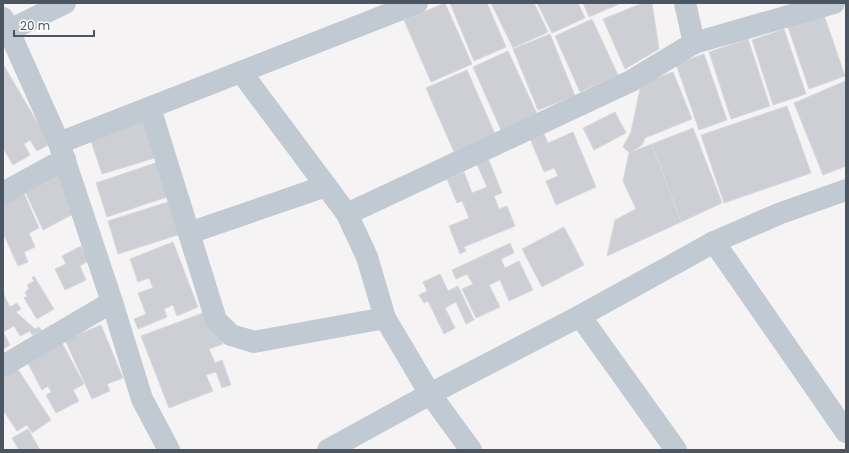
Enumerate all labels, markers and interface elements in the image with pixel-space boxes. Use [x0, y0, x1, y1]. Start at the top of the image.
scale bar [14, 12, 94, 38]
text: 20 m [20, 17, 50, 34]

